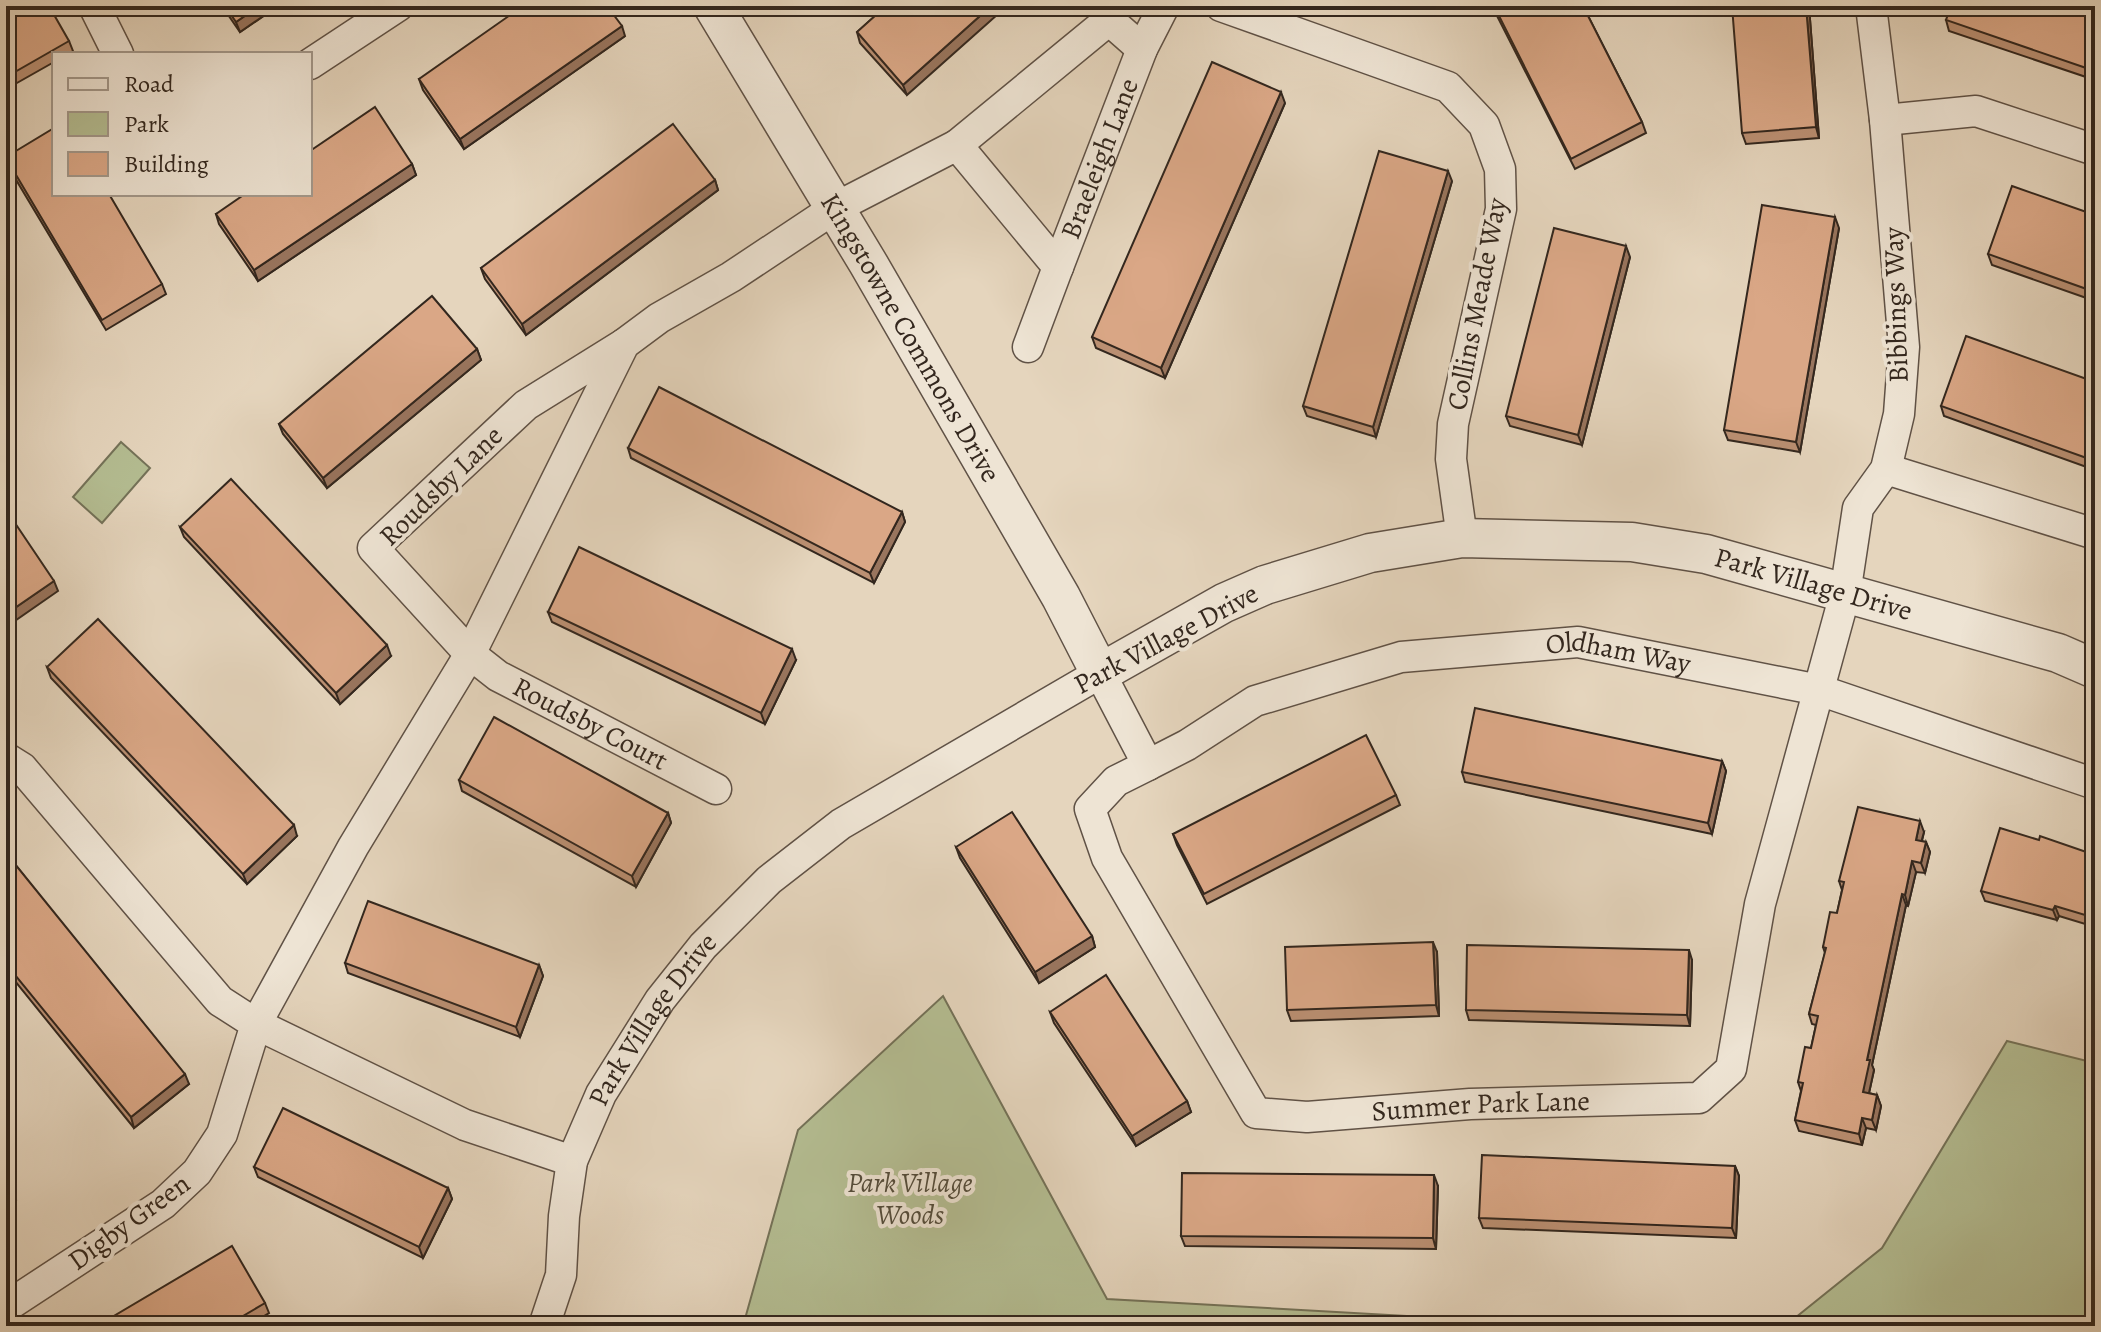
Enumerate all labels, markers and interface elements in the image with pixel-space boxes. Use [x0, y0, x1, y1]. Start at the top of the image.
legend [52, 52, 312, 196]
text: Road [124, 68, 174, 100]
street label: Braeleigh Lane [1052, 73, 1148, 245]
text: Park [124, 108, 169, 140]
text: Building [124, 148, 209, 180]
street label: Kingstowne Commons Drive [811, 186, 1010, 489]
street label: Collins Meade Way [1438, 194, 1516, 413]
street label: Bibbings Way [1874, 226, 1918, 383]
street label: Roudsby Lane [371, 417, 511, 555]
street label: Park Village Drive [1710, 538, 1917, 630]
street label: Park Village Drive [1067, 574, 1265, 704]
street label: Oldham Way [1544, 622, 1695, 683]
street label: Roudsby Court [506, 668, 674, 780]
street label: Park Village Drive [579, 924, 725, 1112]
street label: Summer Park Lane [1370, 1082, 1590, 1131]
park label: Park Village Woods [847, 1164, 973, 1234]
street label: Digby Green [60, 1165, 198, 1279]

